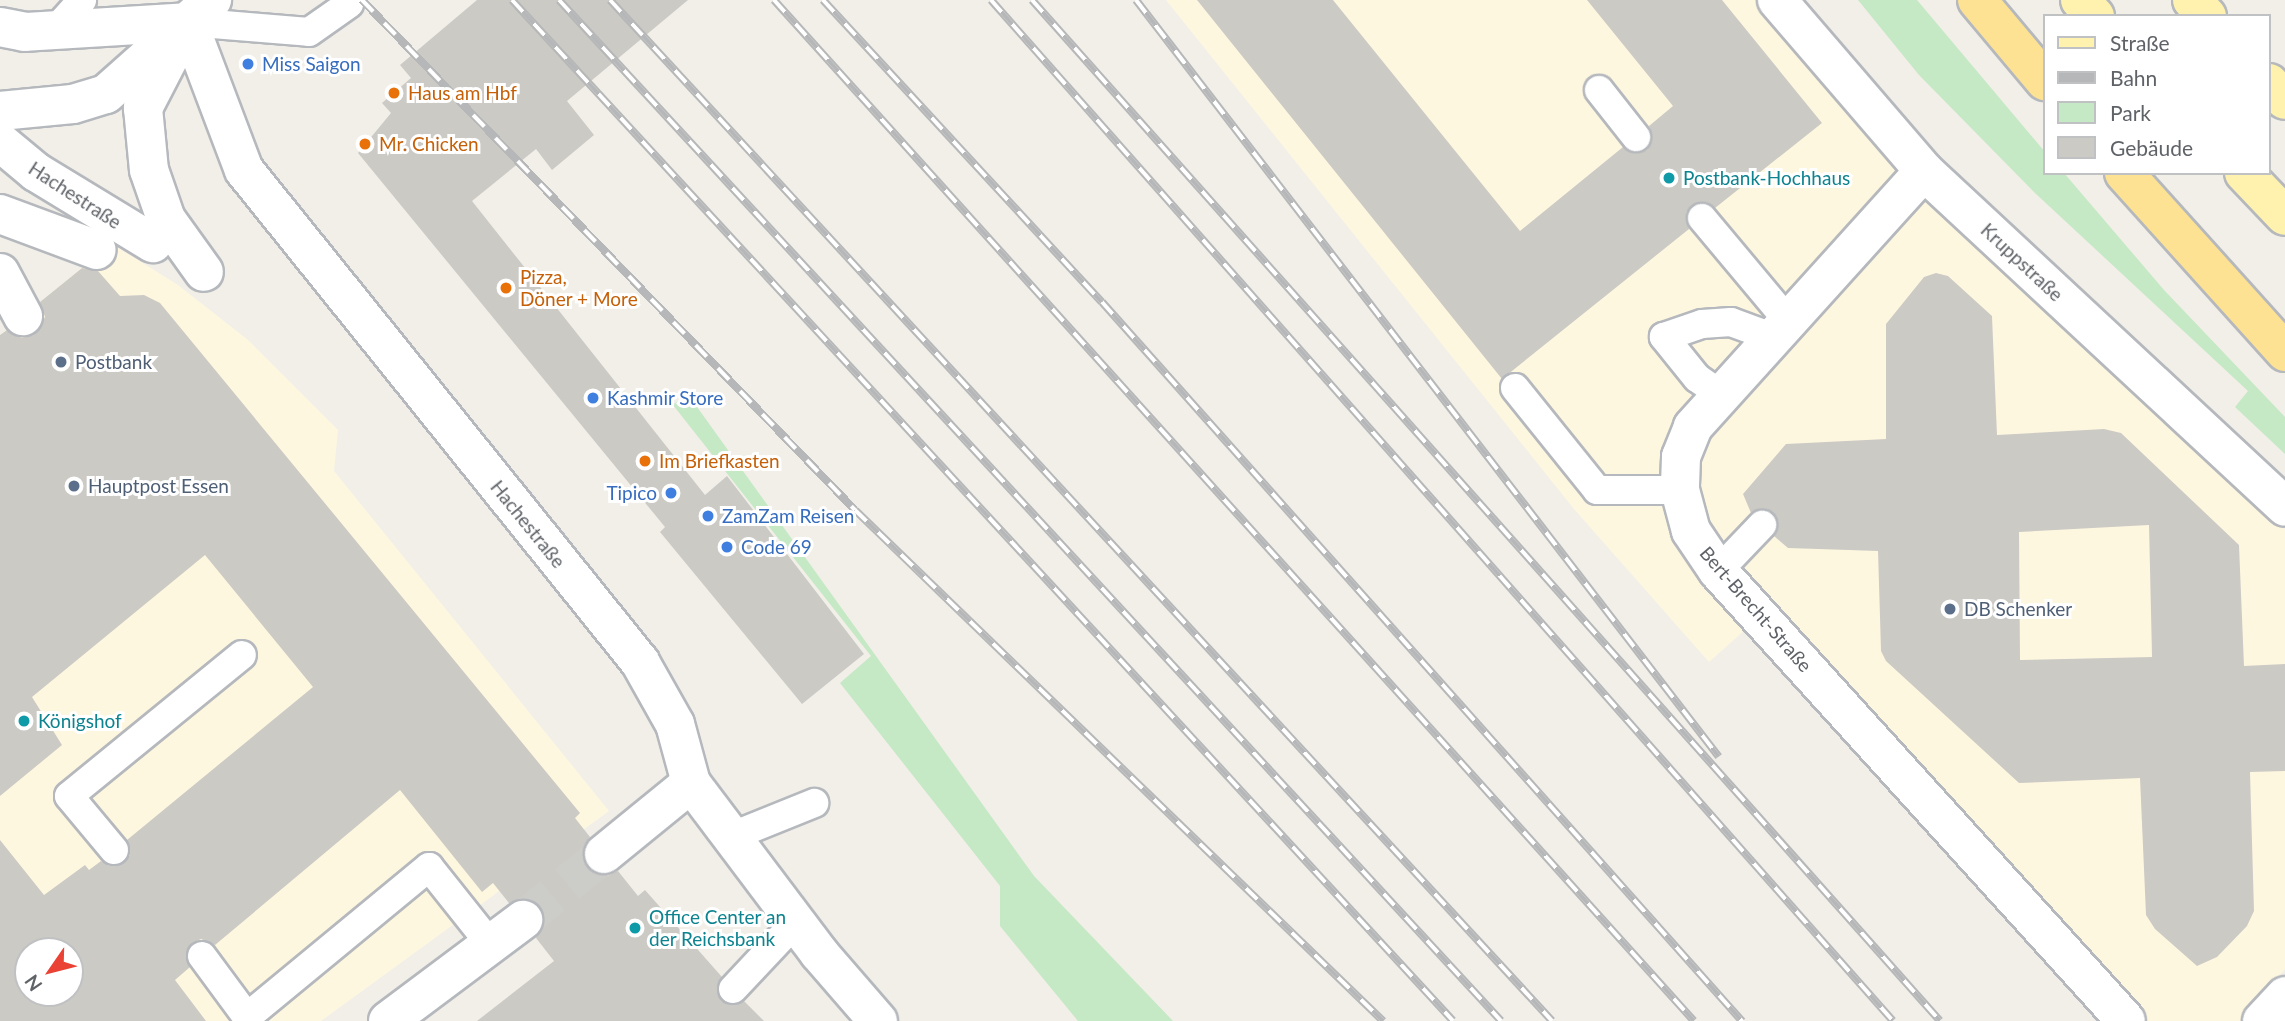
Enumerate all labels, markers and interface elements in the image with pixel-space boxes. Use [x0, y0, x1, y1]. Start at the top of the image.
legend [2044, 14, 2271, 175]
text: Straße [2110, 30, 2170, 55]
place label: Miss Saigon [262, 53, 361, 75]
marker: Miss Saigon [240, 56, 256, 72]
text: Bahn [2110, 65, 2157, 90]
place label: Haus am Hbf [408, 82, 517, 104]
marker: Haus am Hbf [386, 85, 402, 101]
text: Park [2110, 100, 2151, 125]
place label: Mr. Chicken [379, 133, 479, 155]
text: Gebäude [2110, 135, 2193, 160]
marker: Mr. Chicken [357, 136, 373, 152]
street label: Hachestraße [24, 157, 126, 233]
place label: Postbank-Hochhaus [1683, 167, 1850, 189]
marker: Postbank-Hochhaus [1661, 170, 1677, 186]
street label: Kruppstraße [1976, 218, 2068, 306]
place label: Pizza, Döner + More [520, 266, 638, 310]
marker: Pizza, Döner + More [498, 280, 514, 296]
place label: Postbank [75, 351, 152, 373]
marker: Postbank [53, 354, 69, 370]
place label: Kashmir Store [607, 387, 724, 409]
marker: Kashmir Store [585, 390, 601, 406]
place label: Im Briefkasten [659, 450, 780, 472]
marker: Im Briefkasten [637, 453, 653, 469]
place label: Hauptpost Essen [88, 475, 229, 497]
street label: Hachestraße [486, 476, 570, 572]
marker: Hauptpost Essen [66, 478, 82, 494]
place label: Tipico [606, 482, 657, 504]
marker: Tipico [663, 485, 679, 501]
place label: ZamZam Reisen [722, 505, 854, 527]
marker: ZamZam Reisen [700, 508, 716, 524]
place label: Code 69 [741, 536, 812, 558]
marker: Code 69 [719, 539, 735, 555]
street label: Bert-Brecht-Straße [1695, 542, 1817, 676]
place label: DB Schenker [1964, 598, 2072, 620]
marker: DB Schenker [1942, 601, 1958, 617]
place label: Königshof [38, 710, 122, 732]
marker: Königshof [16, 713, 32, 729]
place label: Office Center an der Reichsbank [649, 906, 786, 950]
marker: Office Center an der Reichsbank [627, 920, 643, 936]
north arrow [14, 937, 84, 1007]
text: N [19, 971, 47, 996]

